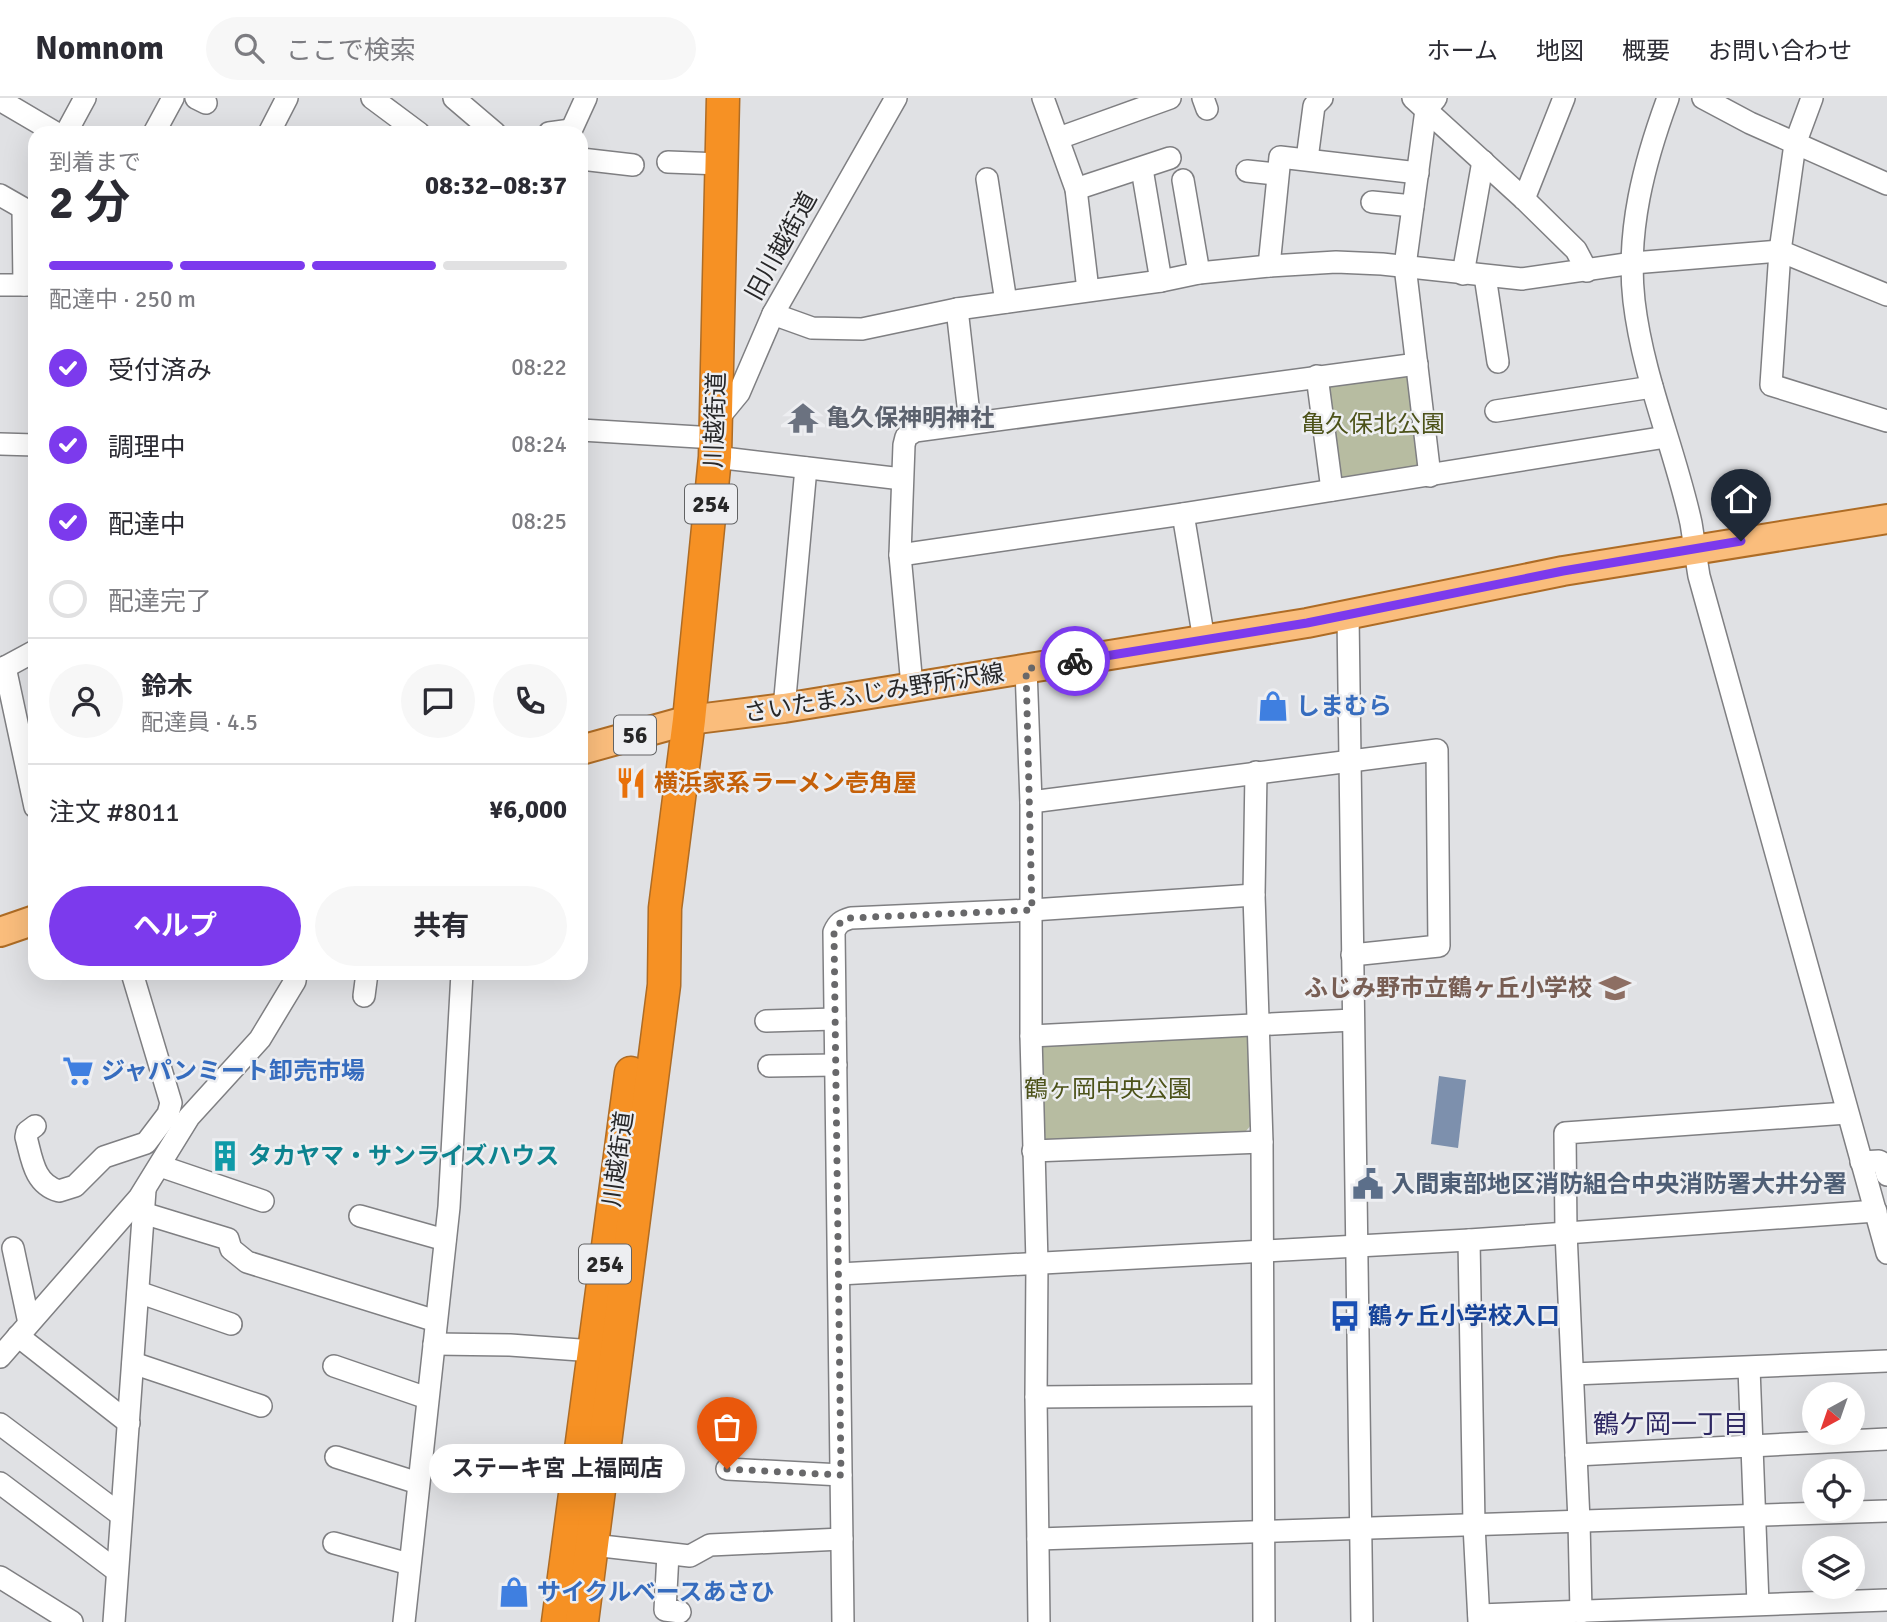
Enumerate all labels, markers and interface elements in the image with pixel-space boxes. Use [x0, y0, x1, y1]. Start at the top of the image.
search box [206, 17, 696, 80]
text: Nomnom [35, 28, 164, 69]
icon: search [230, 29, 268, 67]
text: ここで検索 [286, 35, 416, 67]
text: ホーム [1427, 36, 1498, 66]
text: 地図 [1536, 36, 1584, 66]
text: 概要 [1622, 36, 1670, 66]
text: お問い合わせ [1708, 36, 1852, 66]
text: 到着まで [49, 148, 141, 177]
text: 08:32–08:37 [425, 170, 567, 202]
text: 2 分 [49, 175, 130, 231]
street label: 旧川越街道 [739, 186, 823, 306]
text: 配達中 · 250 m [49, 285, 196, 314]
icon: check [49, 349, 87, 387]
text: 08:22 [511, 353, 567, 382]
text: 受付済み [108, 355, 212, 387]
street label: 川越街道 [698, 372, 732, 468]
temple icon: 亀久保神明神社 [786, 401, 820, 435]
place label: 亀久保神明神社 [826, 403, 994, 433]
park label: 亀久保北公園 [1301, 409, 1445, 439]
icon: check [49, 426, 87, 464]
text: 08:24 [511, 430, 567, 459]
text: 調理中 [108, 432, 186, 464]
pin [1711, 469, 1771, 541]
icon: home [1722, 480, 1760, 518]
road number: 254 [685, 484, 737, 524]
icon: check [49, 503, 87, 541]
text: 08:25 [511, 507, 567, 536]
text: 配達中 [108, 509, 186, 541]
text: 配達完了 [108, 586, 212, 618]
courier [1040, 626, 1110, 696]
icon: bike [1056, 642, 1094, 680]
street label: さいたまふじみ野所沢線 [742, 658, 1006, 728]
button: person [49, 664, 123, 738]
button: chat [401, 664, 475, 738]
button: phone [493, 664, 567, 738]
text: 鈴木 [141, 671, 193, 703]
shop icon: しまむら [1256, 689, 1290, 723]
place label: しまむら [1296, 691, 1392, 721]
text: 配達員 · 4.5 [141, 708, 258, 737]
road number: 56 [614, 716, 656, 754]
restaurant icon: 横浜家系ラーメン壱角屋 [614, 766, 648, 800]
place label: 横浜家系ラーメン壱角屋 [654, 768, 917, 798]
text: ¥6,000 [489, 794, 567, 826]
text: 注文 #8011 [49, 797, 180, 829]
button: ヘルプ [49, 886, 301, 966]
button: 共有 [315, 886, 567, 966]
school or university icon: ふじみ野市立鶴ヶ丘小学校 [1598, 971, 1632, 1005]
place label: ふじみ野市立鶴ヶ丘小学校 [1304, 973, 1592, 1003]
supermarket icon: ジャパンミート卸売市場 [61, 1054, 95, 1088]
place label: ジャパンミート卸売市場 [101, 1056, 365, 1086]
park label: 鶴ヶ岡中央公園 [1024, 1074, 1192, 1104]
street label: 川越街道 [596, 1109, 640, 1209]
building icon: タカヤマ・サンライズハウス [208, 1139, 242, 1173]
place label: タカヤマ・サンライズハウス [248, 1141, 559, 1171]
public building icon: 入間東部地区消防組合中央消防署大井分署 [1351, 1167, 1385, 1201]
place label: 入間東部地区消防組合中央消防署大井分署 [1391, 1169, 1847, 1199]
road number: 254 [579, 1245, 631, 1284]
bus stop icon: 鶴ヶ丘小学校入口 [1328, 1299, 1362, 1333]
place label: 鶴ヶ丘小学校入口 [1368, 1301, 1560, 1331]
north arrow [1802, 1382, 1866, 1446]
map controls [1802, 1382, 1865, 1599]
pin [697, 1397, 757, 1469]
icon: bag [708, 1408, 746, 1446]
district label: 鶴ケ岡一丁目 [1593, 1409, 1749, 1441]
callout: ステーキ宮 上福岡店 [430, 1444, 685, 1494]
text: ステーキ宮 上福岡店 [451, 1454, 663, 1483]
button: locate [1802, 1459, 1865, 1522]
button: layers [1802, 1536, 1865, 1599]
shop icon: サイクルベースあさひ [497, 1575, 531, 1609]
place label: サイクルベースあさひ [537, 1577, 775, 1607]

